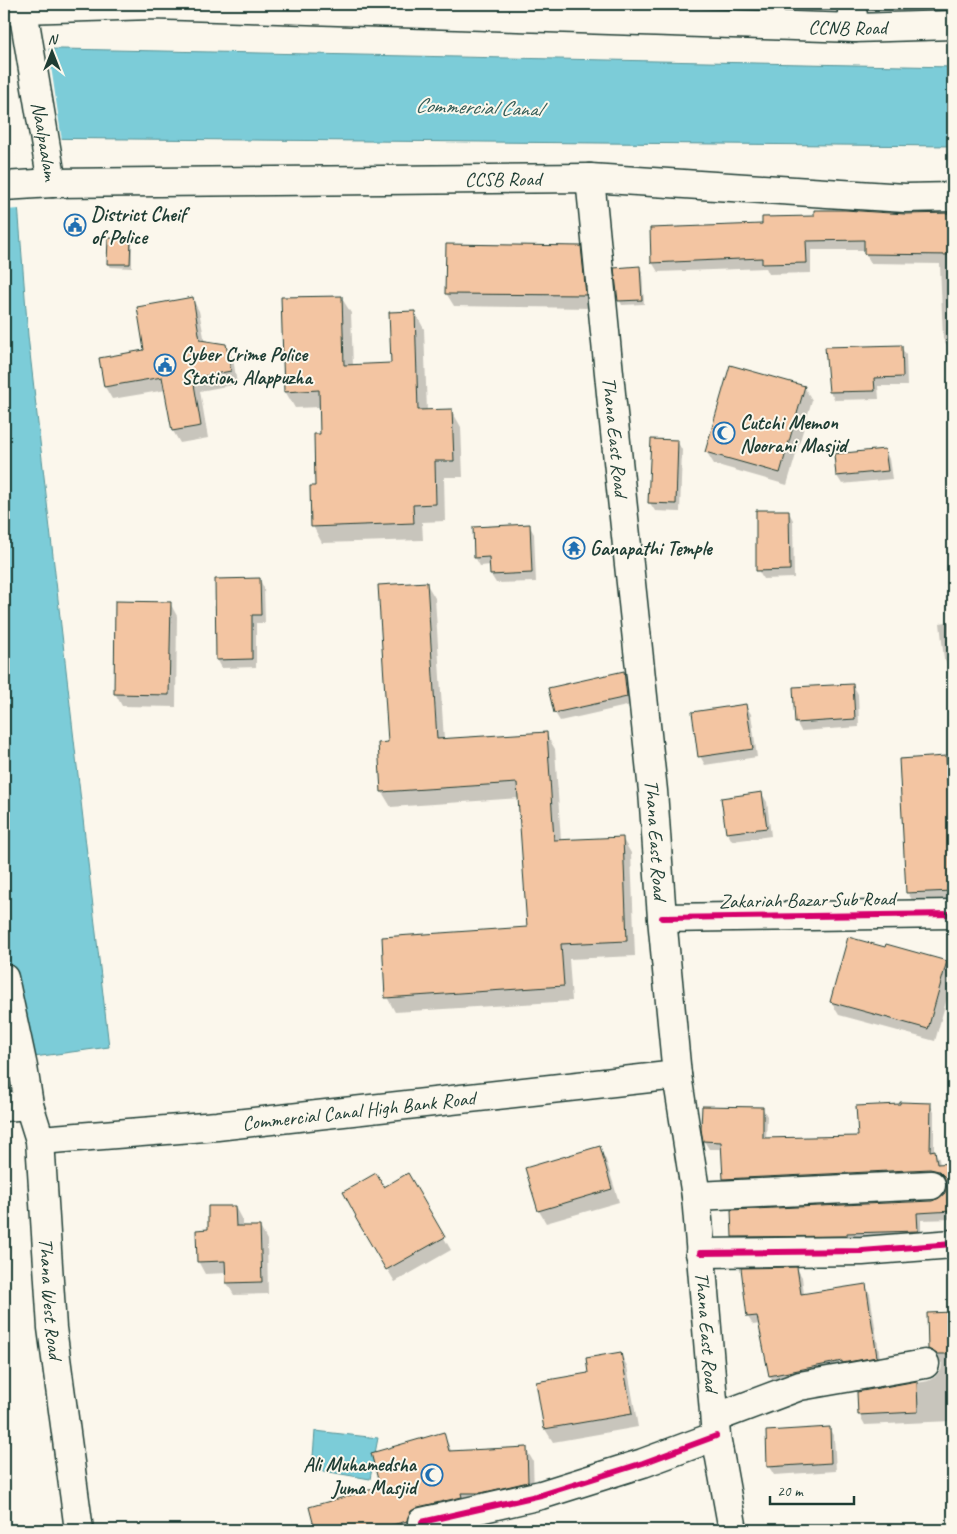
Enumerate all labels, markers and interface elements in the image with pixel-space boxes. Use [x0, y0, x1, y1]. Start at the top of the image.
street label: CCNB Road [808, 14, 890, 41]
north arrow [28, 28, 78, 78]
text: N [48, 31, 59, 48]
water label: Commercial Canal [415, 92, 549, 122]
street label: Naalpaalam [26, 100, 64, 184]
street label: CCSB Road [465, 166, 544, 192]
place label: District Cheif of Police [91, 202, 191, 250]
public building icon: District Cheif of Police [63, 213, 87, 237]
place label: Cyber Crime Police Station, Alappuzha [181, 342, 313, 390]
public building icon: Cyber Crime Police Station, Alappuzha [153, 353, 177, 377]
street label: Thana East Road [597, 376, 635, 501]
place label: Cutchi Memon Noorani Masjid [740, 410, 850, 458]
mosque icon: Cutchi Memon Noorani Masjid [712, 421, 736, 445]
temple icon: Ganapathi Temple [562, 536, 586, 560]
place label: Ganapathi Temple [590, 536, 713, 561]
street label: Thana East Road [639, 778, 673, 904]
street label: Zakariah Bazar Sub Road [719, 886, 898, 914]
street label: Commercial Canal High Bank Road [241, 1085, 479, 1136]
street label: Thana West Road [34, 1237, 69, 1364]
street label: Thana East Road [690, 1271, 725, 1396]
place label: Ali Muhamedsha Juma Masjid [303, 1452, 420, 1500]
mosque icon: Ali Muhamedsha Juma Masjid [420, 1463, 444, 1487]
scale bar [770, 1474, 853, 1506]
text: 20 m [777, 1482, 804, 1501]

